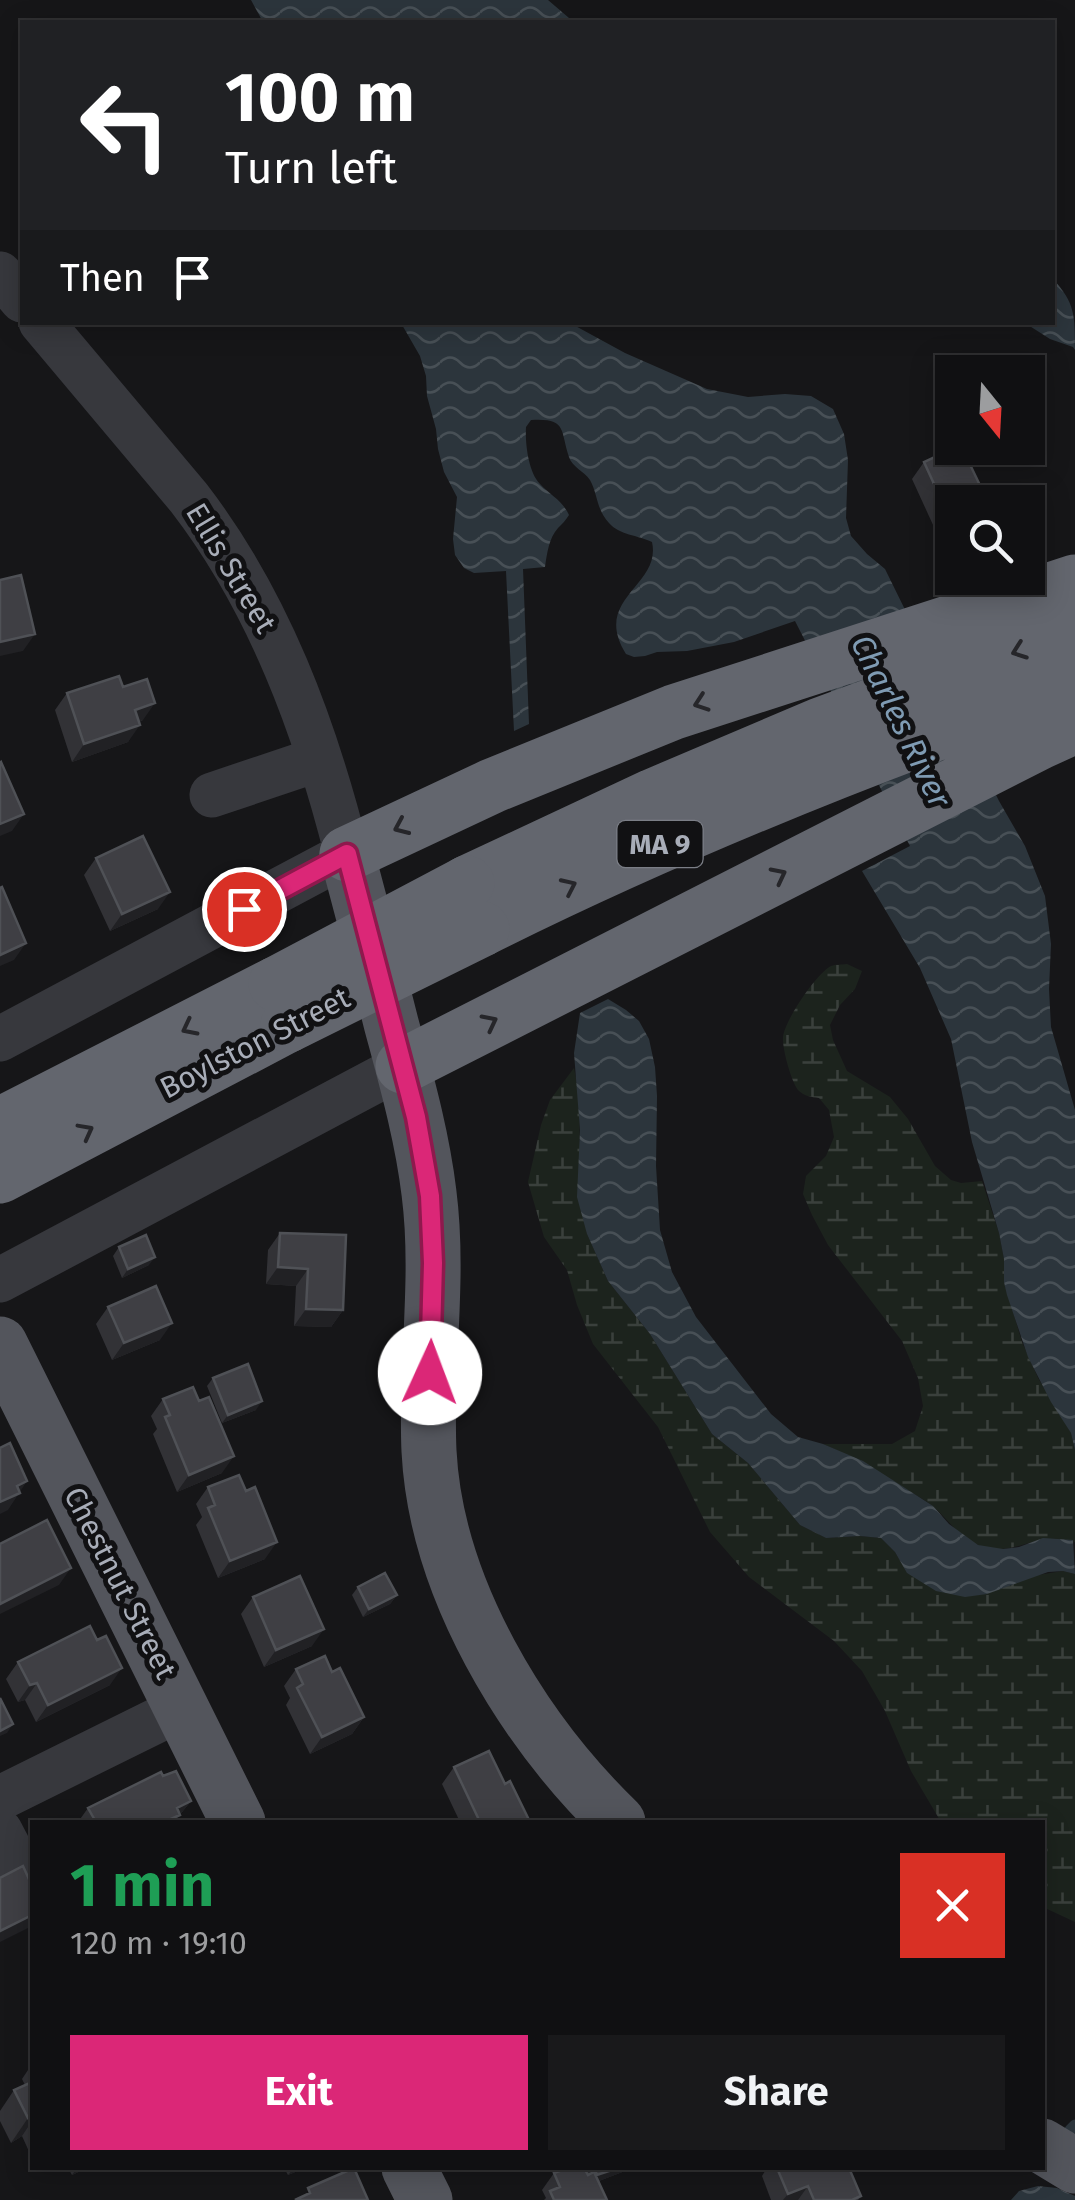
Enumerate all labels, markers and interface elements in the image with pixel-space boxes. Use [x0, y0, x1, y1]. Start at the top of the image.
text: 100 m [225, 56, 415, 140]
icon: left [60, 60, 190, 190]
text: Turn left [225, 141, 397, 195]
icon: arrive [165, 250, 220, 305]
text: Then [60, 255, 145, 301]
north arrow [935, 355, 1045, 465]
map controls [935, 355, 1045, 595]
button: search [935, 485, 1045, 595]
street label: Ellis Street [178, 496, 284, 640]
water label: Charles River [843, 628, 960, 815]
one-way arrow [1011, 639, 1028, 660]
one-way arrow [693, 691, 710, 711]
one-way arrow [393, 815, 411, 835]
road number: MA 9 [618, 821, 702, 867]
pin [202, 867, 287, 952]
one-way arrow [769, 868, 787, 887]
one-way arrow [559, 879, 577, 899]
icon: arrive [217, 882, 272, 937]
street label: Boylston Street [154, 980, 356, 1106]
one-way arrow [479, 1015, 497, 1034]
one-way arrow [181, 1016, 199, 1035]
one-way arrow [76, 1124, 94, 1143]
position arrow [378, 1321, 482, 1425]
street label: Chestnut Street [56, 1481, 184, 1685]
text: 1 min [70, 1850, 214, 1922]
button: close [900, 1853, 1005, 1958]
text: 120 m · 19:10 [70, 1924, 247, 1962]
button: Exit [70, 2035, 528, 2150]
button: Share [548, 2035, 1005, 2150]

